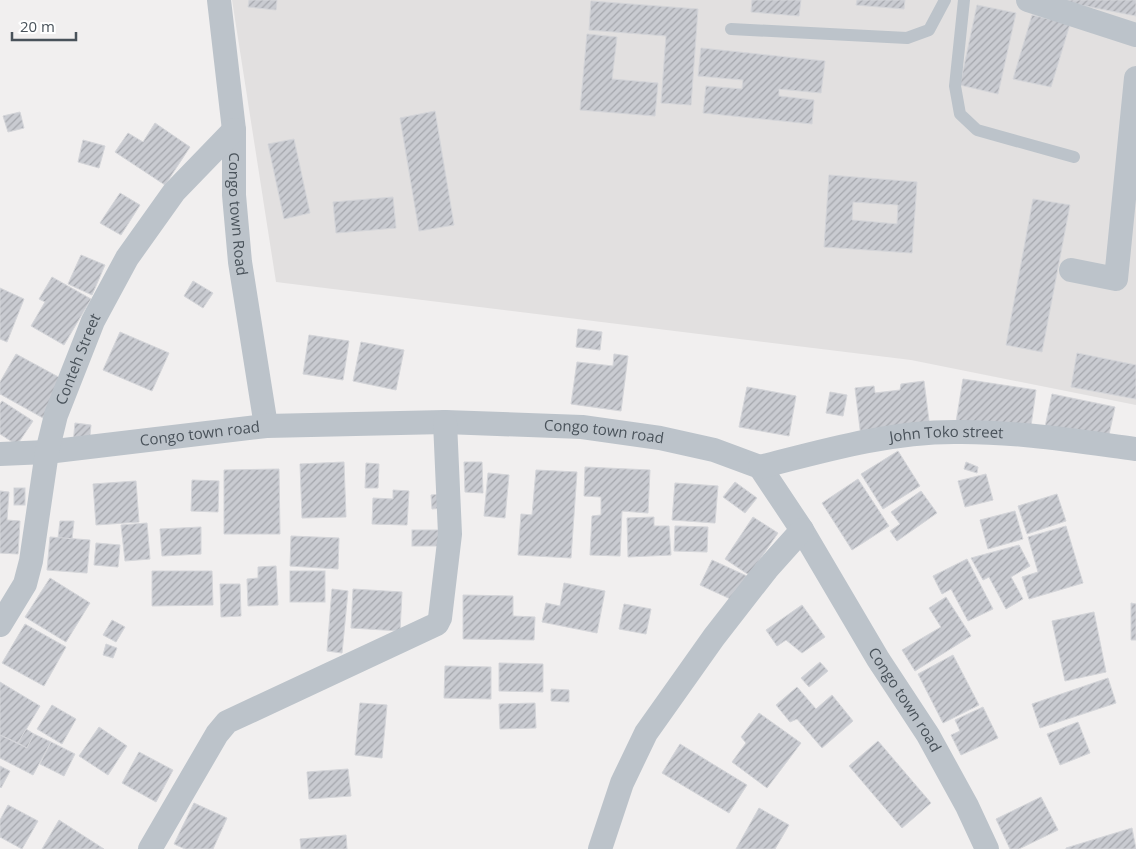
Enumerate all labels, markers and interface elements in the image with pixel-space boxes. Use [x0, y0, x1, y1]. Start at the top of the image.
scale bar [12, 10, 76, 42]
text: 20 m [20, 16, 55, 36]
street label: Congo town Road [225, 152, 253, 277]
street label: Conteh Street [50, 309, 104, 407]
street label: Congo town road [544, 415, 665, 447]
street label: Congo town road [139, 416, 261, 450]
street label: John Toko street [886, 421, 1004, 447]
street label: Congo town road [864, 643, 946, 755]

